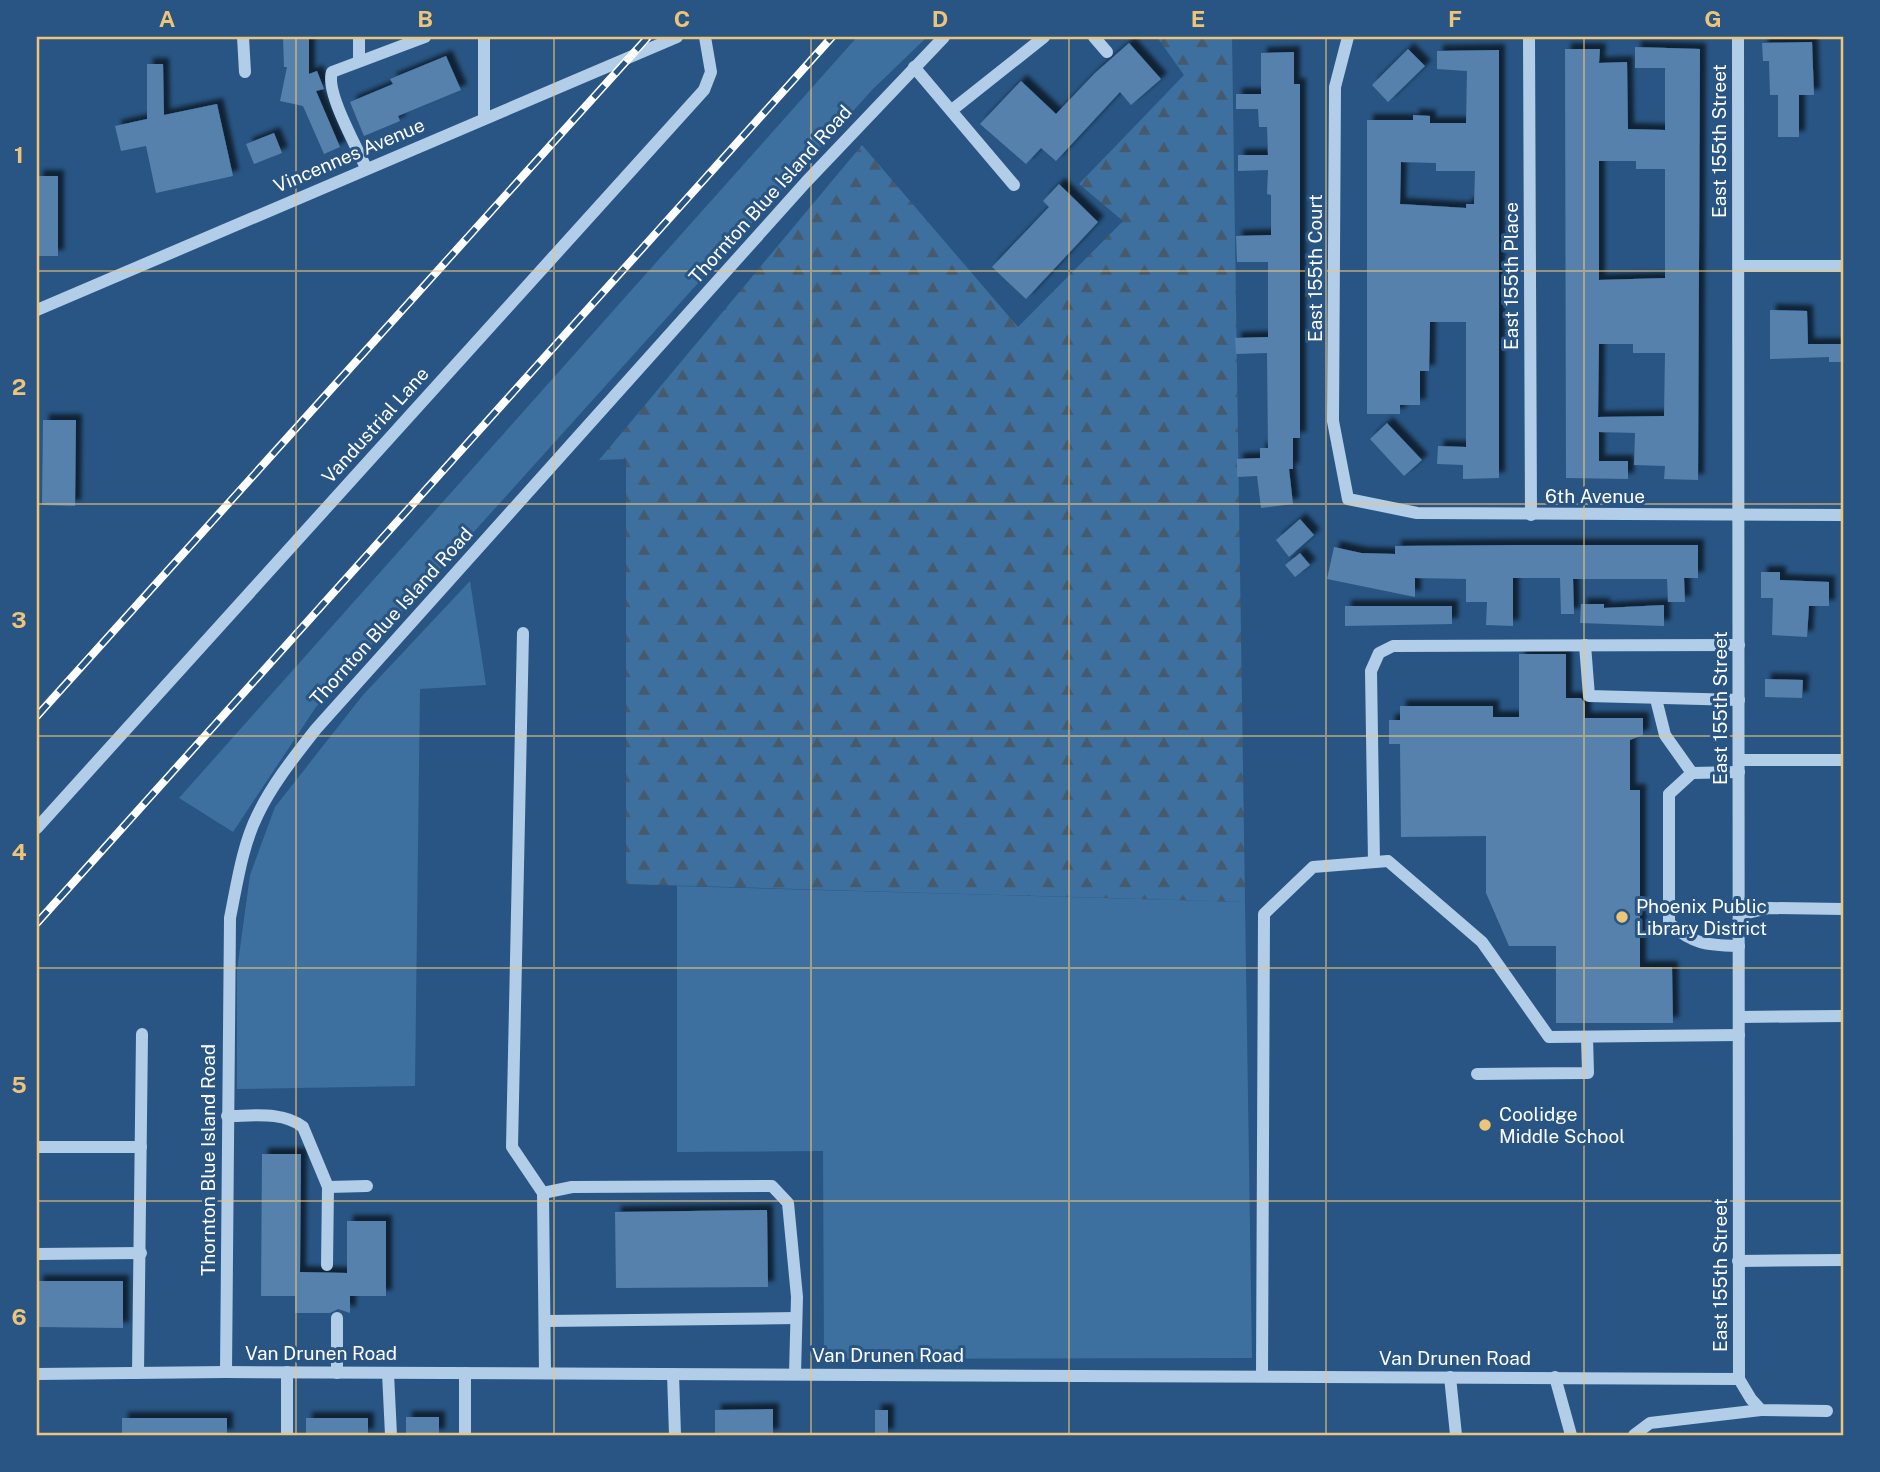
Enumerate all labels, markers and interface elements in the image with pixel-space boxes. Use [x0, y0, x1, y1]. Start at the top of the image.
text: A [159, 5, 176, 32]
text: B [417, 5, 433, 32]
text: C [674, 5, 690, 32]
text: D [932, 5, 948, 32]
text: E [1191, 5, 1205, 32]
text: F [1448, 5, 1462, 32]
text: G [1704, 5, 1722, 32]
street label: East 155th Street [1708, 64, 1730, 218]
street label: Thornton Blue Island Road [684, 100, 856, 288]
street label: Vincennes Avenue [270, 113, 428, 197]
text: 1 [14, 141, 24, 168]
street label: East 155th Court [1304, 194, 1326, 342]
street label: East 155th Place [1500, 202, 1522, 350]
street label: Vandustrial Lane [317, 362, 433, 488]
text: 2 [12, 373, 26, 400]
street label: 6th Avenue [1545, 485, 1645, 507]
street label: Thornton Blue Island Road [305, 522, 477, 710]
text: 3 [11, 606, 27, 633]
street label: East 155th Street [1709, 631, 1731, 785]
text: 4 [11, 838, 27, 865]
place label: Phoenix Public Library District [1636, 895, 1767, 939]
marker: Phoenix Public Library District [1614, 909, 1630, 925]
street label: Thornton Blue Island Road [197, 1044, 219, 1276]
text: 5 [11, 1071, 27, 1098]
place label: Coolidge Middle School [1499, 1103, 1625, 1147]
marker: Coolidge Middle School [1477, 1117, 1493, 1133]
street label: East 155th Street [1709, 1198, 1731, 1352]
text: 6 [11, 1303, 27, 1330]
street label: Van Drunen Road [245, 1342, 397, 1364]
street label: Van Drunen Road [812, 1344, 964, 1366]
street label: Van Drunen Road [1379, 1347, 1531, 1369]

